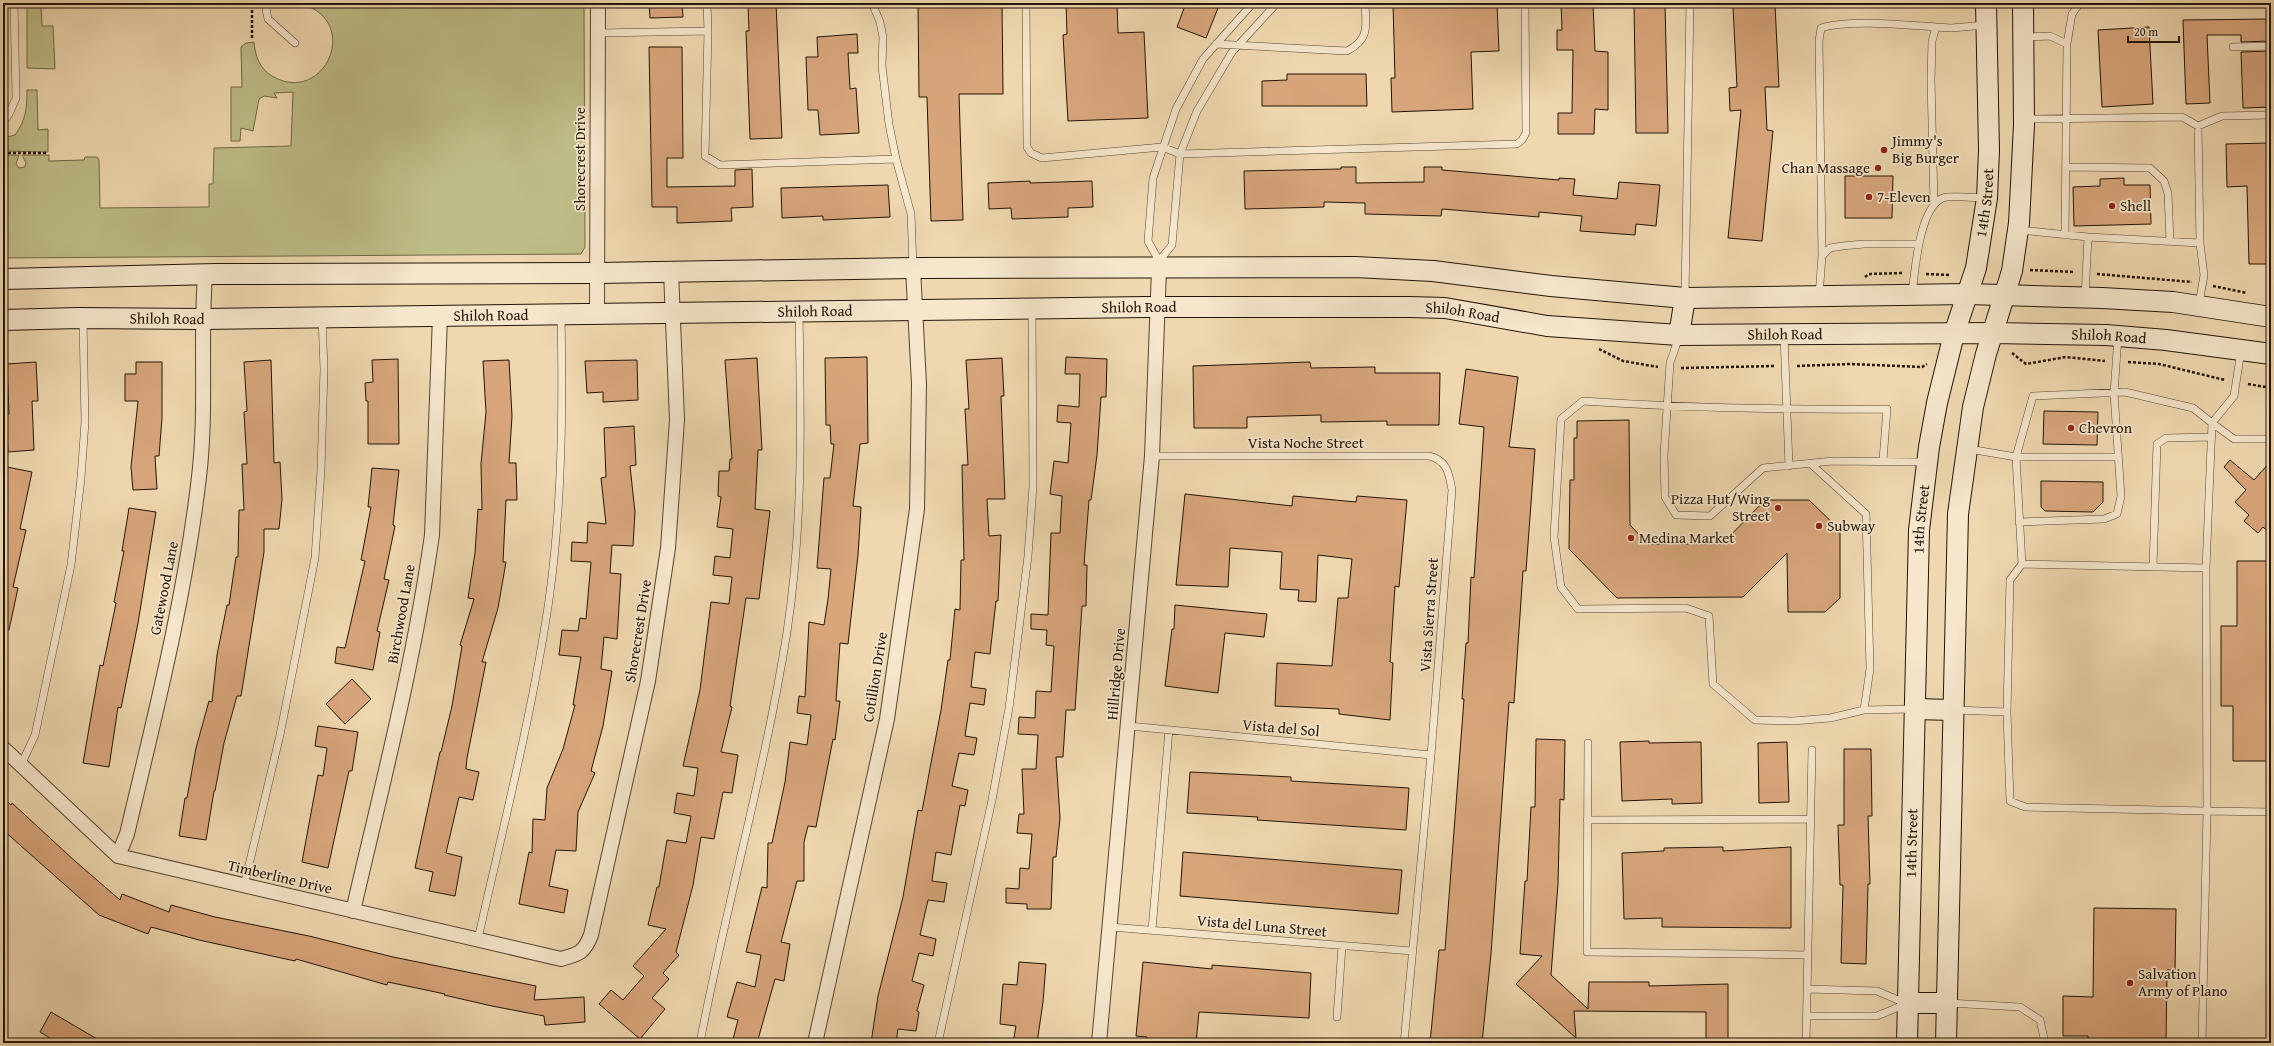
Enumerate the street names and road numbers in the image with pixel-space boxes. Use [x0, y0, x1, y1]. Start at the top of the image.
street label: Shorecrest Drive [569, 107, 590, 211]
street label: 14th Street [1970, 167, 1998, 239]
street label: Shiloh Road [1101, 296, 1176, 318]
street label: Shiloh Road [1425, 296, 1501, 327]
street label: Shiloh Road [777, 300, 853, 322]
street label: Shiloh Road [453, 304, 529, 326]
street label: Shiloh Road [129, 307, 205, 329]
street label: Shiloh Road [1747, 323, 1823, 345]
street label: Shiloh Road [2071, 323, 2147, 348]
street label: Vista Noche Street [1248, 432, 1365, 453]
street label: 14th Street [1907, 483, 1934, 554]
street label: Gatewood Lane [144, 539, 183, 637]
street label: Vista Sierra Street [1414, 556, 1443, 673]
street label: Birchwood Lane [381, 563, 420, 665]
street label: Shorecrest Drive [619, 578, 656, 684]
street label: Hillridge Drive [1101, 627, 1130, 721]
street label: Cotillion Drive [857, 630, 892, 723]
street label: Vista del Sol [1242, 714, 1321, 741]
street label: 14th Street [1900, 807, 1923, 878]
street label: Timberline Drive [226, 854, 334, 899]
street label: Vista del Luna Street [1196, 909, 1329, 942]

